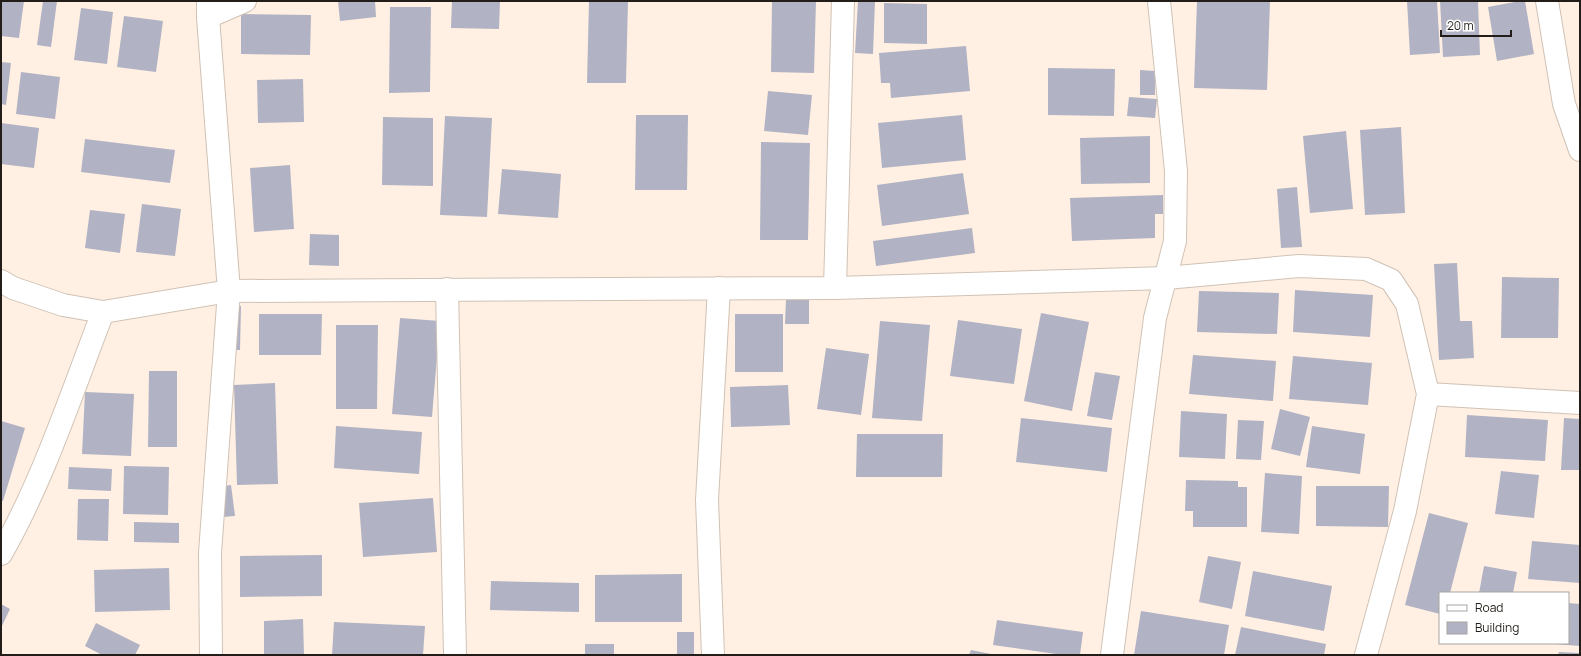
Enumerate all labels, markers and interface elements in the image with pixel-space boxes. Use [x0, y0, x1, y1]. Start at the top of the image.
scale bar [1441, 12, 1511, 38]
text: 20 m [1447, 17, 1474, 34]
legend [1439, 592, 1569, 644]
text: Road [1475, 599, 1503, 616]
text: Building [1475, 619, 1519, 636]

